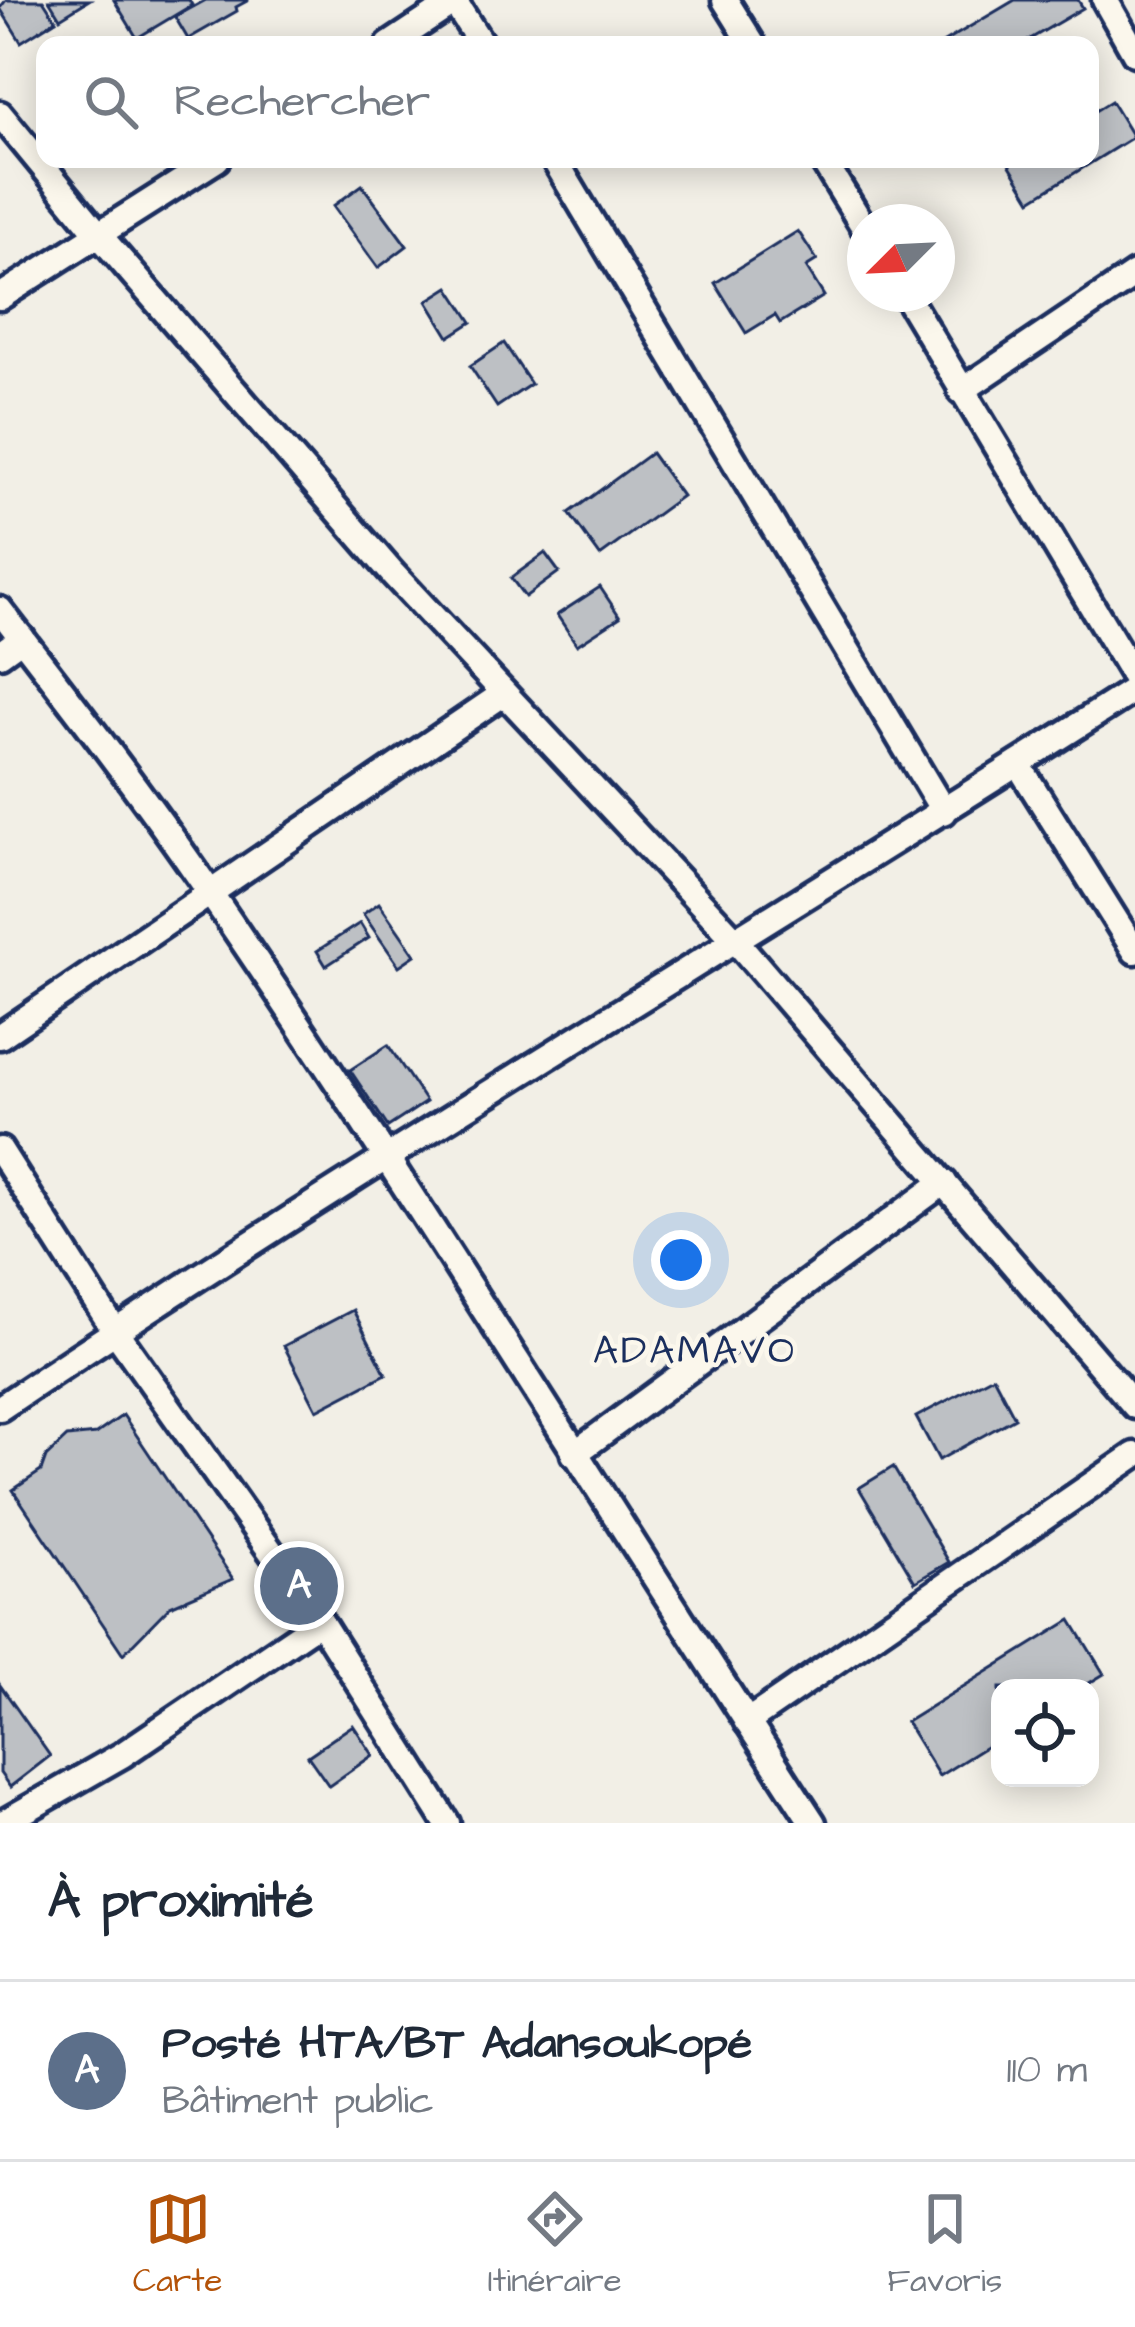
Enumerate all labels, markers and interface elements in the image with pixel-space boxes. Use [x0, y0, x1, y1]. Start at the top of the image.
search box [36, 36, 1099, 168]
icon: search [78, 69, 144, 135]
text: Rechercher [174, 71, 430, 133]
north arrow [847, 204, 955, 312]
your location [651, 1230, 711, 1290]
district label: ADAMAVO [593, 1325, 797, 1379]
pin: A [260, 1541, 338, 1631]
map controls [991, 1679, 1099, 1787]
button: locate [991, 1679, 1099, 1787]
text: À proximité [48, 1866, 314, 1937]
text: Posté HTA/BT Adansoukopé [162, 2013, 752, 2075]
text: A [75, 2044, 99, 2098]
text: 110 m [1006, 2044, 1087, 2098]
text: Bâtiment public [162, 2075, 434, 2129]
tab: Carte [133, 2186, 222, 2304]
tab: Itinéraire [488, 2186, 622, 2304]
tab: Favoris [887, 2186, 1002, 2304]

